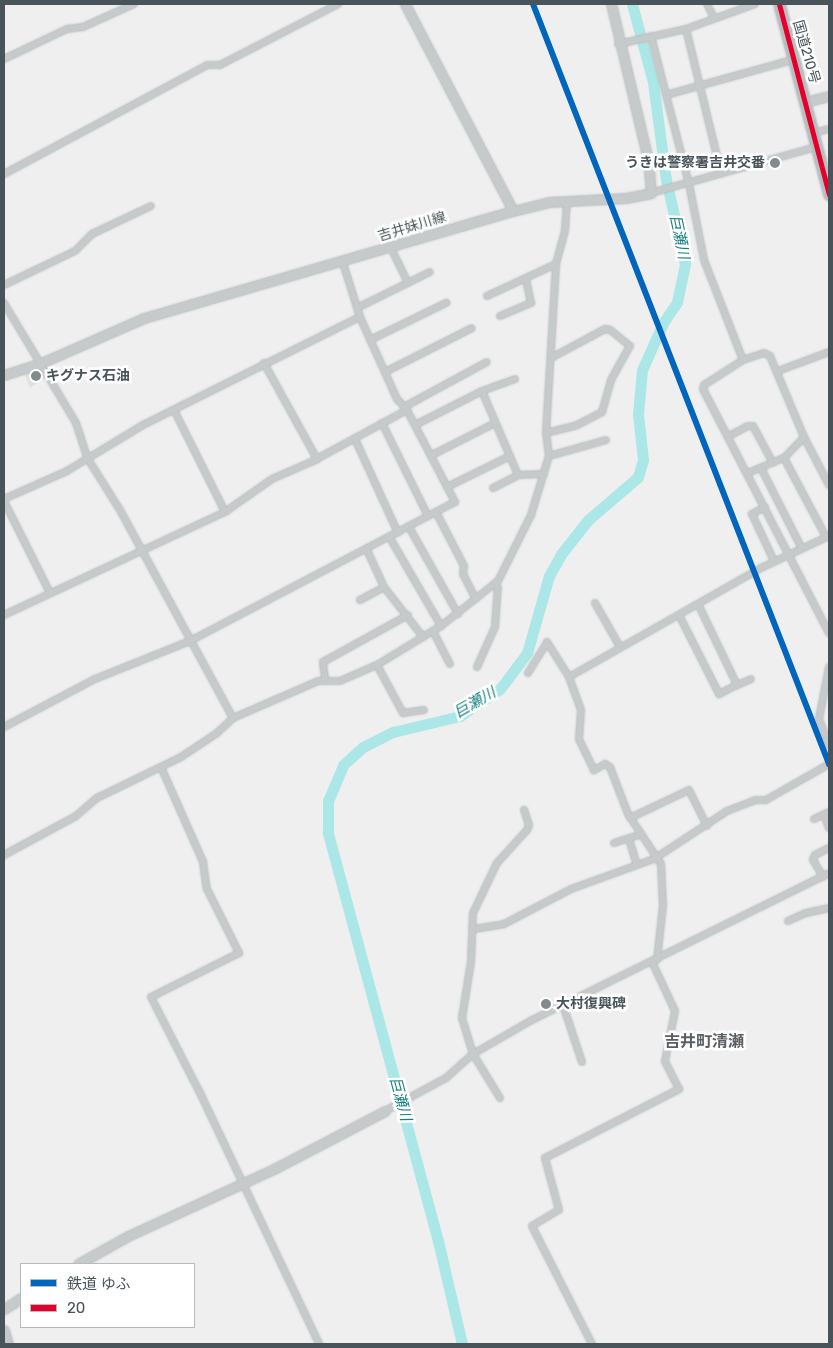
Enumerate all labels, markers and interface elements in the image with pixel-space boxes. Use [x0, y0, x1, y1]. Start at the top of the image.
street label: 国道210号 [789, 18, 823, 86]
place label: うきは警察署吉井交番 [625, 155, 765, 171]
marker: うきは警察署吉井交番 [769, 157, 781, 169]
street label: 吉井妹川線 [376, 209, 448, 245]
water label: 巨瀬川 [666, 213, 692, 261]
place label: キグナス石油 [46, 368, 130, 384]
marker: キグナス石油 [30, 370, 42, 382]
water label: 巨瀬川 [451, 684, 499, 722]
place label: 大村復興碑 [556, 996, 626, 1012]
marker: 大村復興碑 [540, 998, 552, 1010]
district label: 吉井町清瀬 [664, 1032, 744, 1052]
water label: 巨瀬川 [385, 1075, 415, 1123]
legend [20, 1263, 195, 1328]
text: 鉄道 ゆふ [67, 1275, 130, 1293]
text: 20 [67, 1299, 85, 1317]

